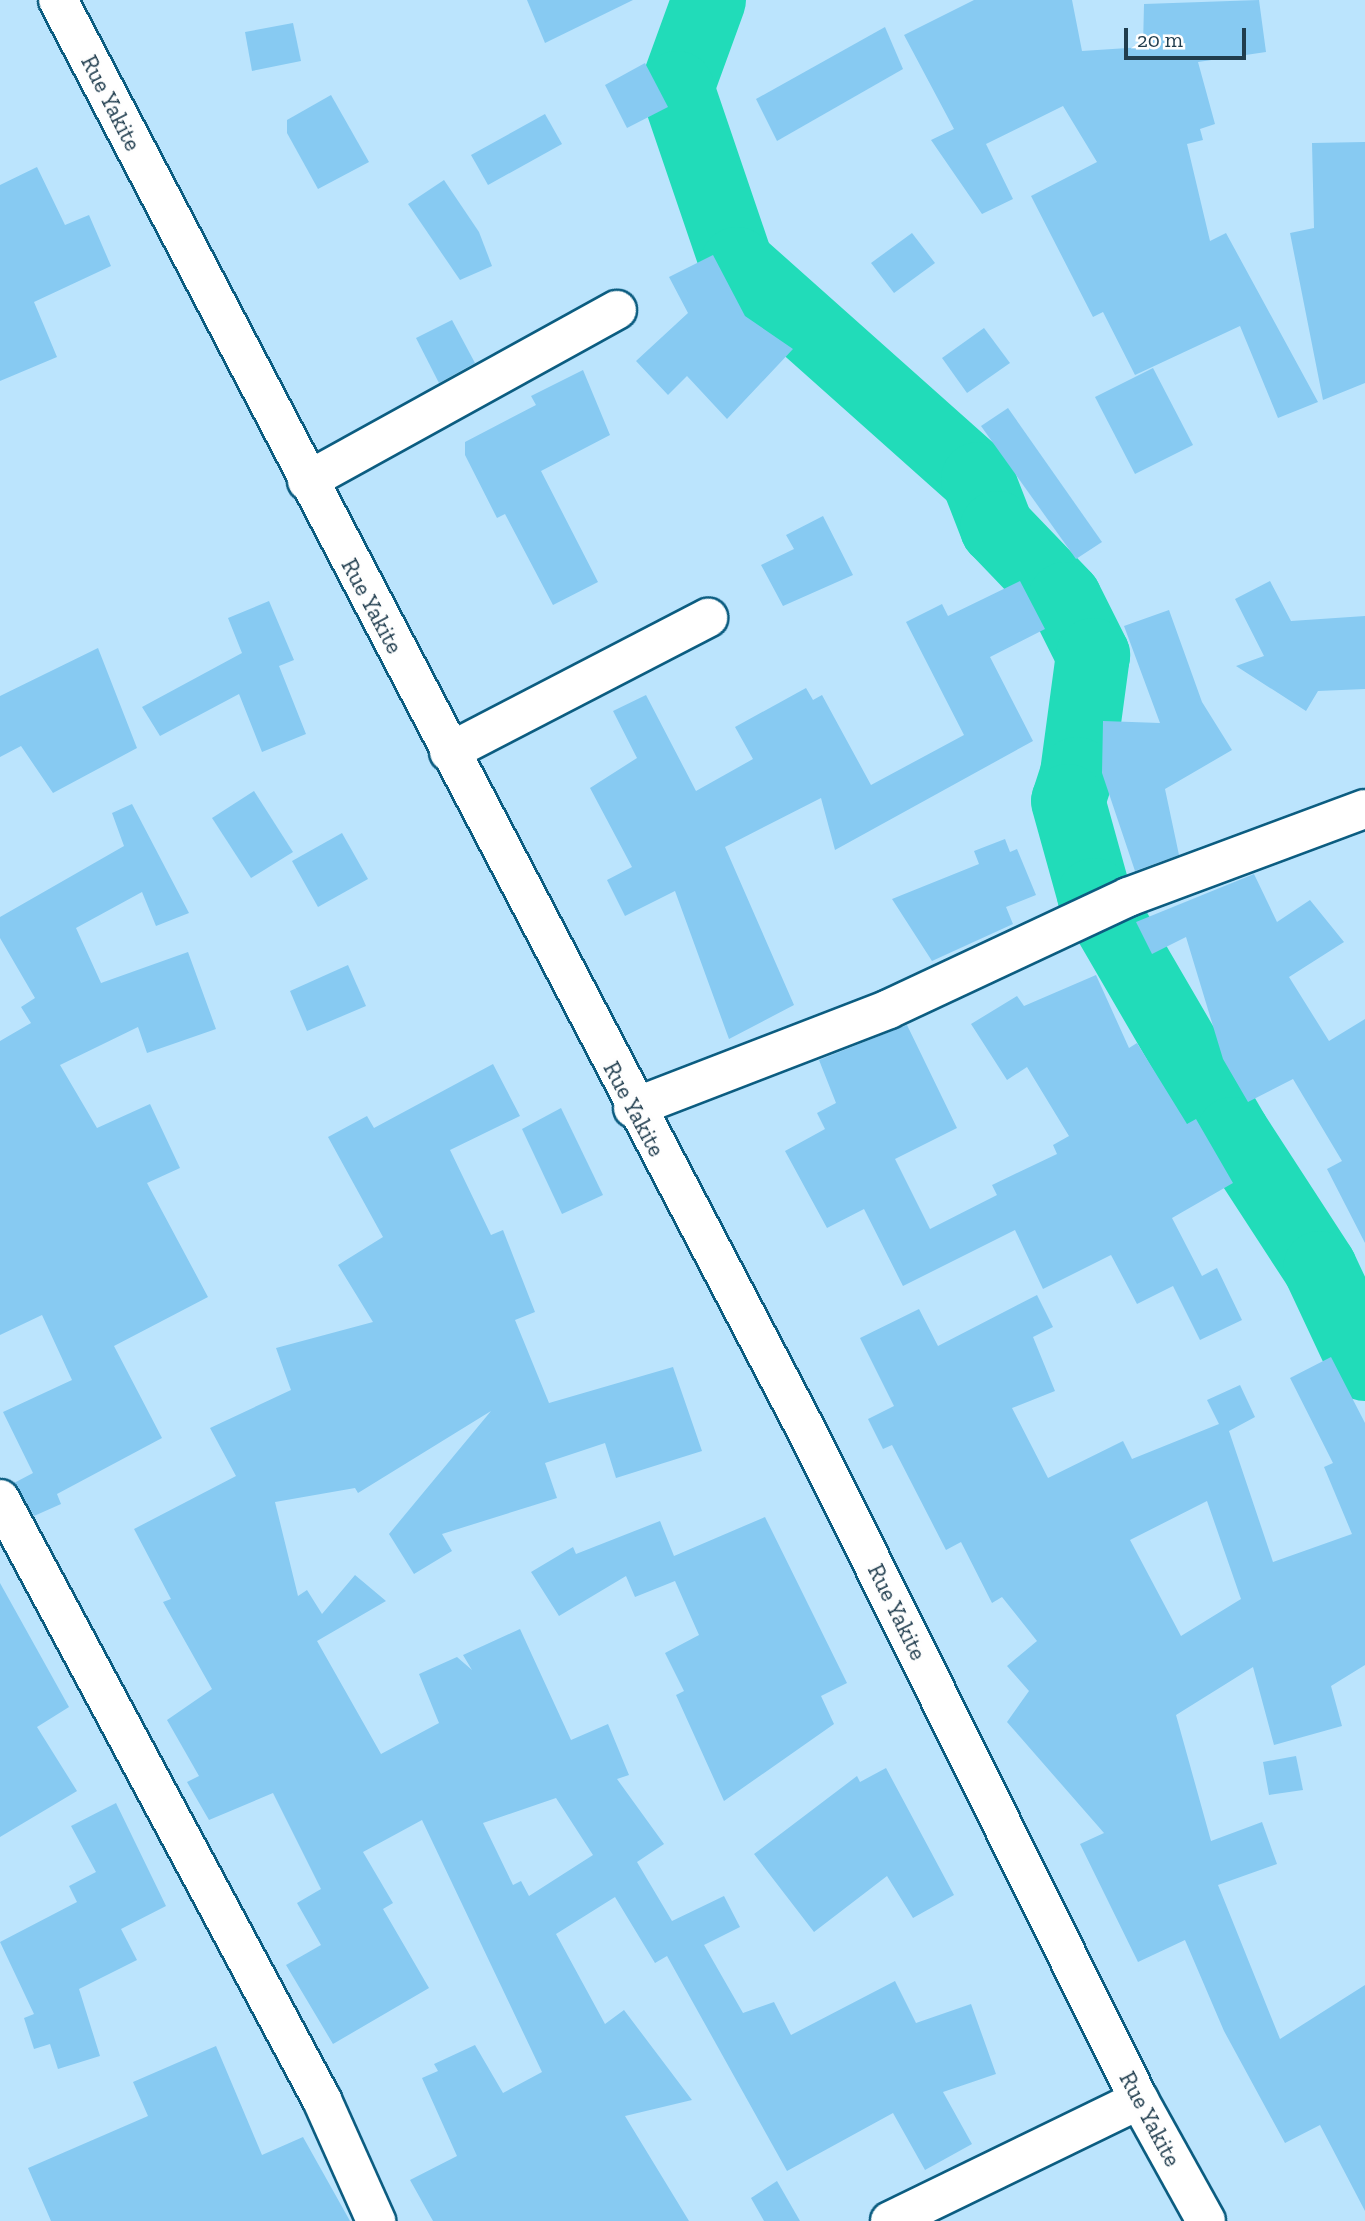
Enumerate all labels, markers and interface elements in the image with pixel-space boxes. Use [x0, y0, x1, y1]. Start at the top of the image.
scale bar [1127, 14, 1250, 58]
text: 20 m [1137, 27, 1183, 52]
street label: Rue Yakite [75, 50, 147, 156]
street label: Rue Yakite [335, 553, 409, 659]
street label: Rue Yakite [597, 1056, 671, 1162]
street label: Rue Yakite [862, 1559, 932, 1665]
street label: Rue Yakite [1113, 2066, 1187, 2172]

